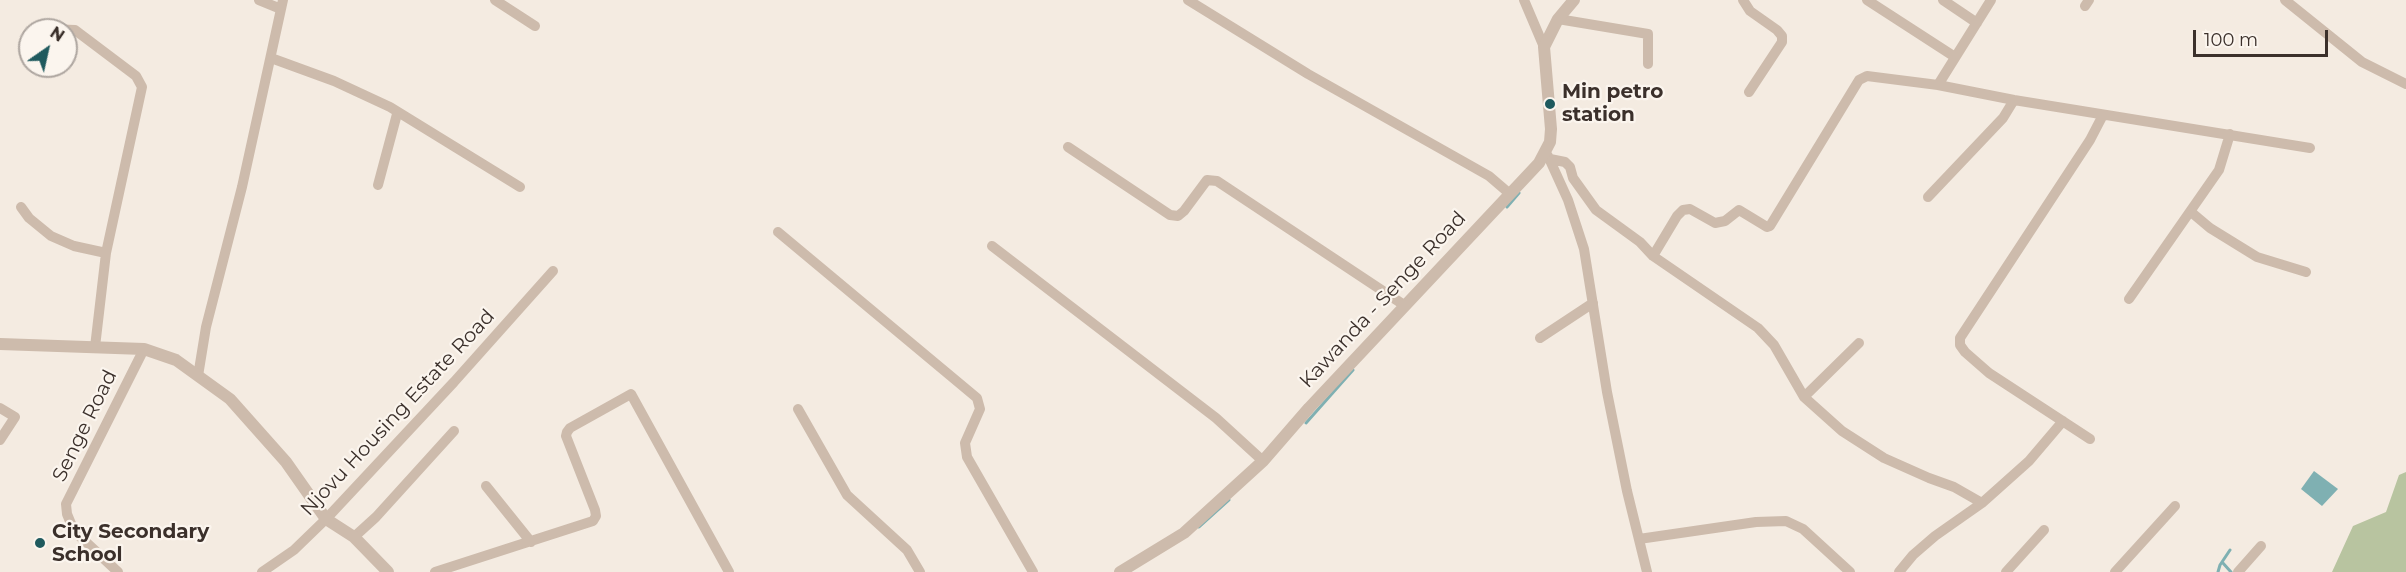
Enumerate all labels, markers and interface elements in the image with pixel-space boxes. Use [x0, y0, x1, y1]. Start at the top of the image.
north arrow [18, 18, 78, 78]
scale bar [2196, 18, 2331, 56]
text: N [47, 23, 68, 46]
text: 100 m [2204, 29, 2258, 51]
place label: Min petro station [1562, 80, 1663, 127]
marker: Min petro station [1543, 97, 1557, 111]
street label: Kawanda - Senge Road [1295, 207, 1471, 393]
street label: Njovu Housing Estate Road [296, 305, 500, 521]
street label: Senge Road [48, 366, 122, 486]
place label: City Secondary School [52, 520, 209, 567]
marker: City Secondary School [33, 536, 47, 550]

